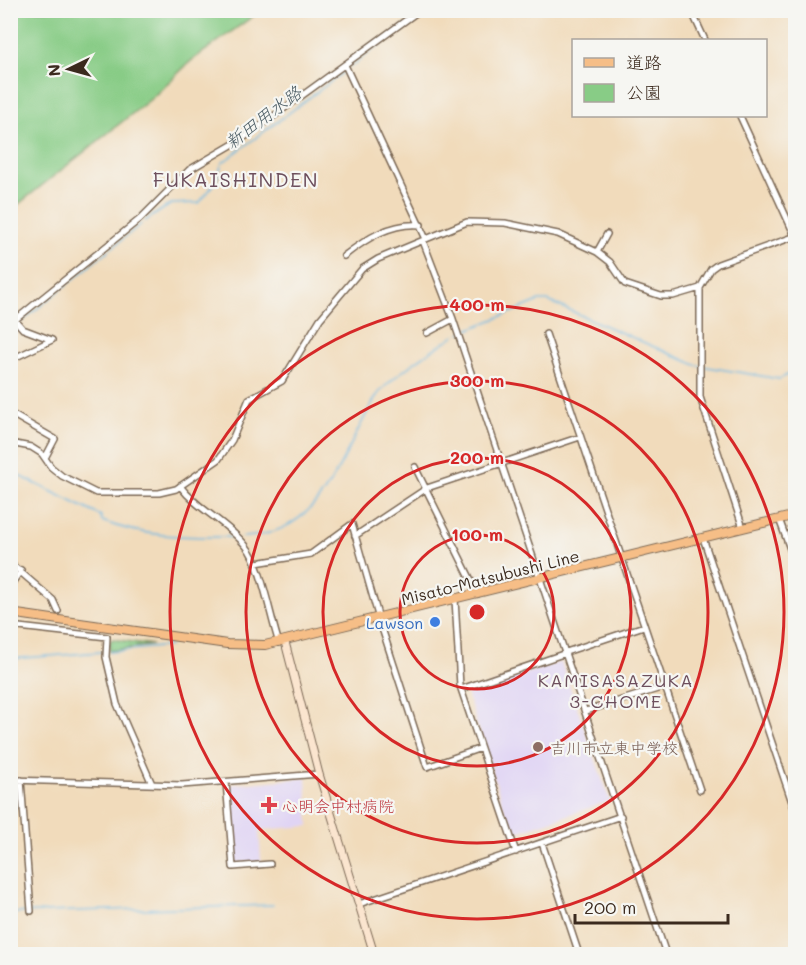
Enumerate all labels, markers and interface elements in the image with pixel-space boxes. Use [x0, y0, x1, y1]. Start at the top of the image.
north arrow [39, 39, 99, 99]
legend [572, 39, 767, 117]
text: 道路 [626, 50, 662, 74]
text: N [43, 63, 65, 77]
water label: 新田用水路 [220, 80, 307, 154]
text: 公園 [626, 80, 662, 104]
district label: FUKAISHINDEN [153, 166, 319, 192]
text: 400 m [449, 292, 505, 316]
text: 300 m [450, 368, 504, 392]
text: 200 m [450, 445, 504, 469]
text: 100 m [451, 522, 503, 546]
street label: Misato-Matsubushi Line [399, 545, 581, 609]
centre of rings [467, 602, 487, 622]
place label: Lawson [366, 612, 423, 633]
marker: Lawson [428, 615, 442, 629]
district label: KAMISASAZUKA 3-CHOME [538, 668, 694, 713]
place label: 吉川市立東中学校 [550, 737, 678, 758]
marker: 吉川市立東中学校 [531, 740, 545, 754]
place label: 心明会中村病院 [282, 795, 394, 816]
marker: 心明会中村病院 [260, 796, 278, 814]
scale bar [575, 887, 728, 925]
text: 200 m [584, 895, 636, 919]

